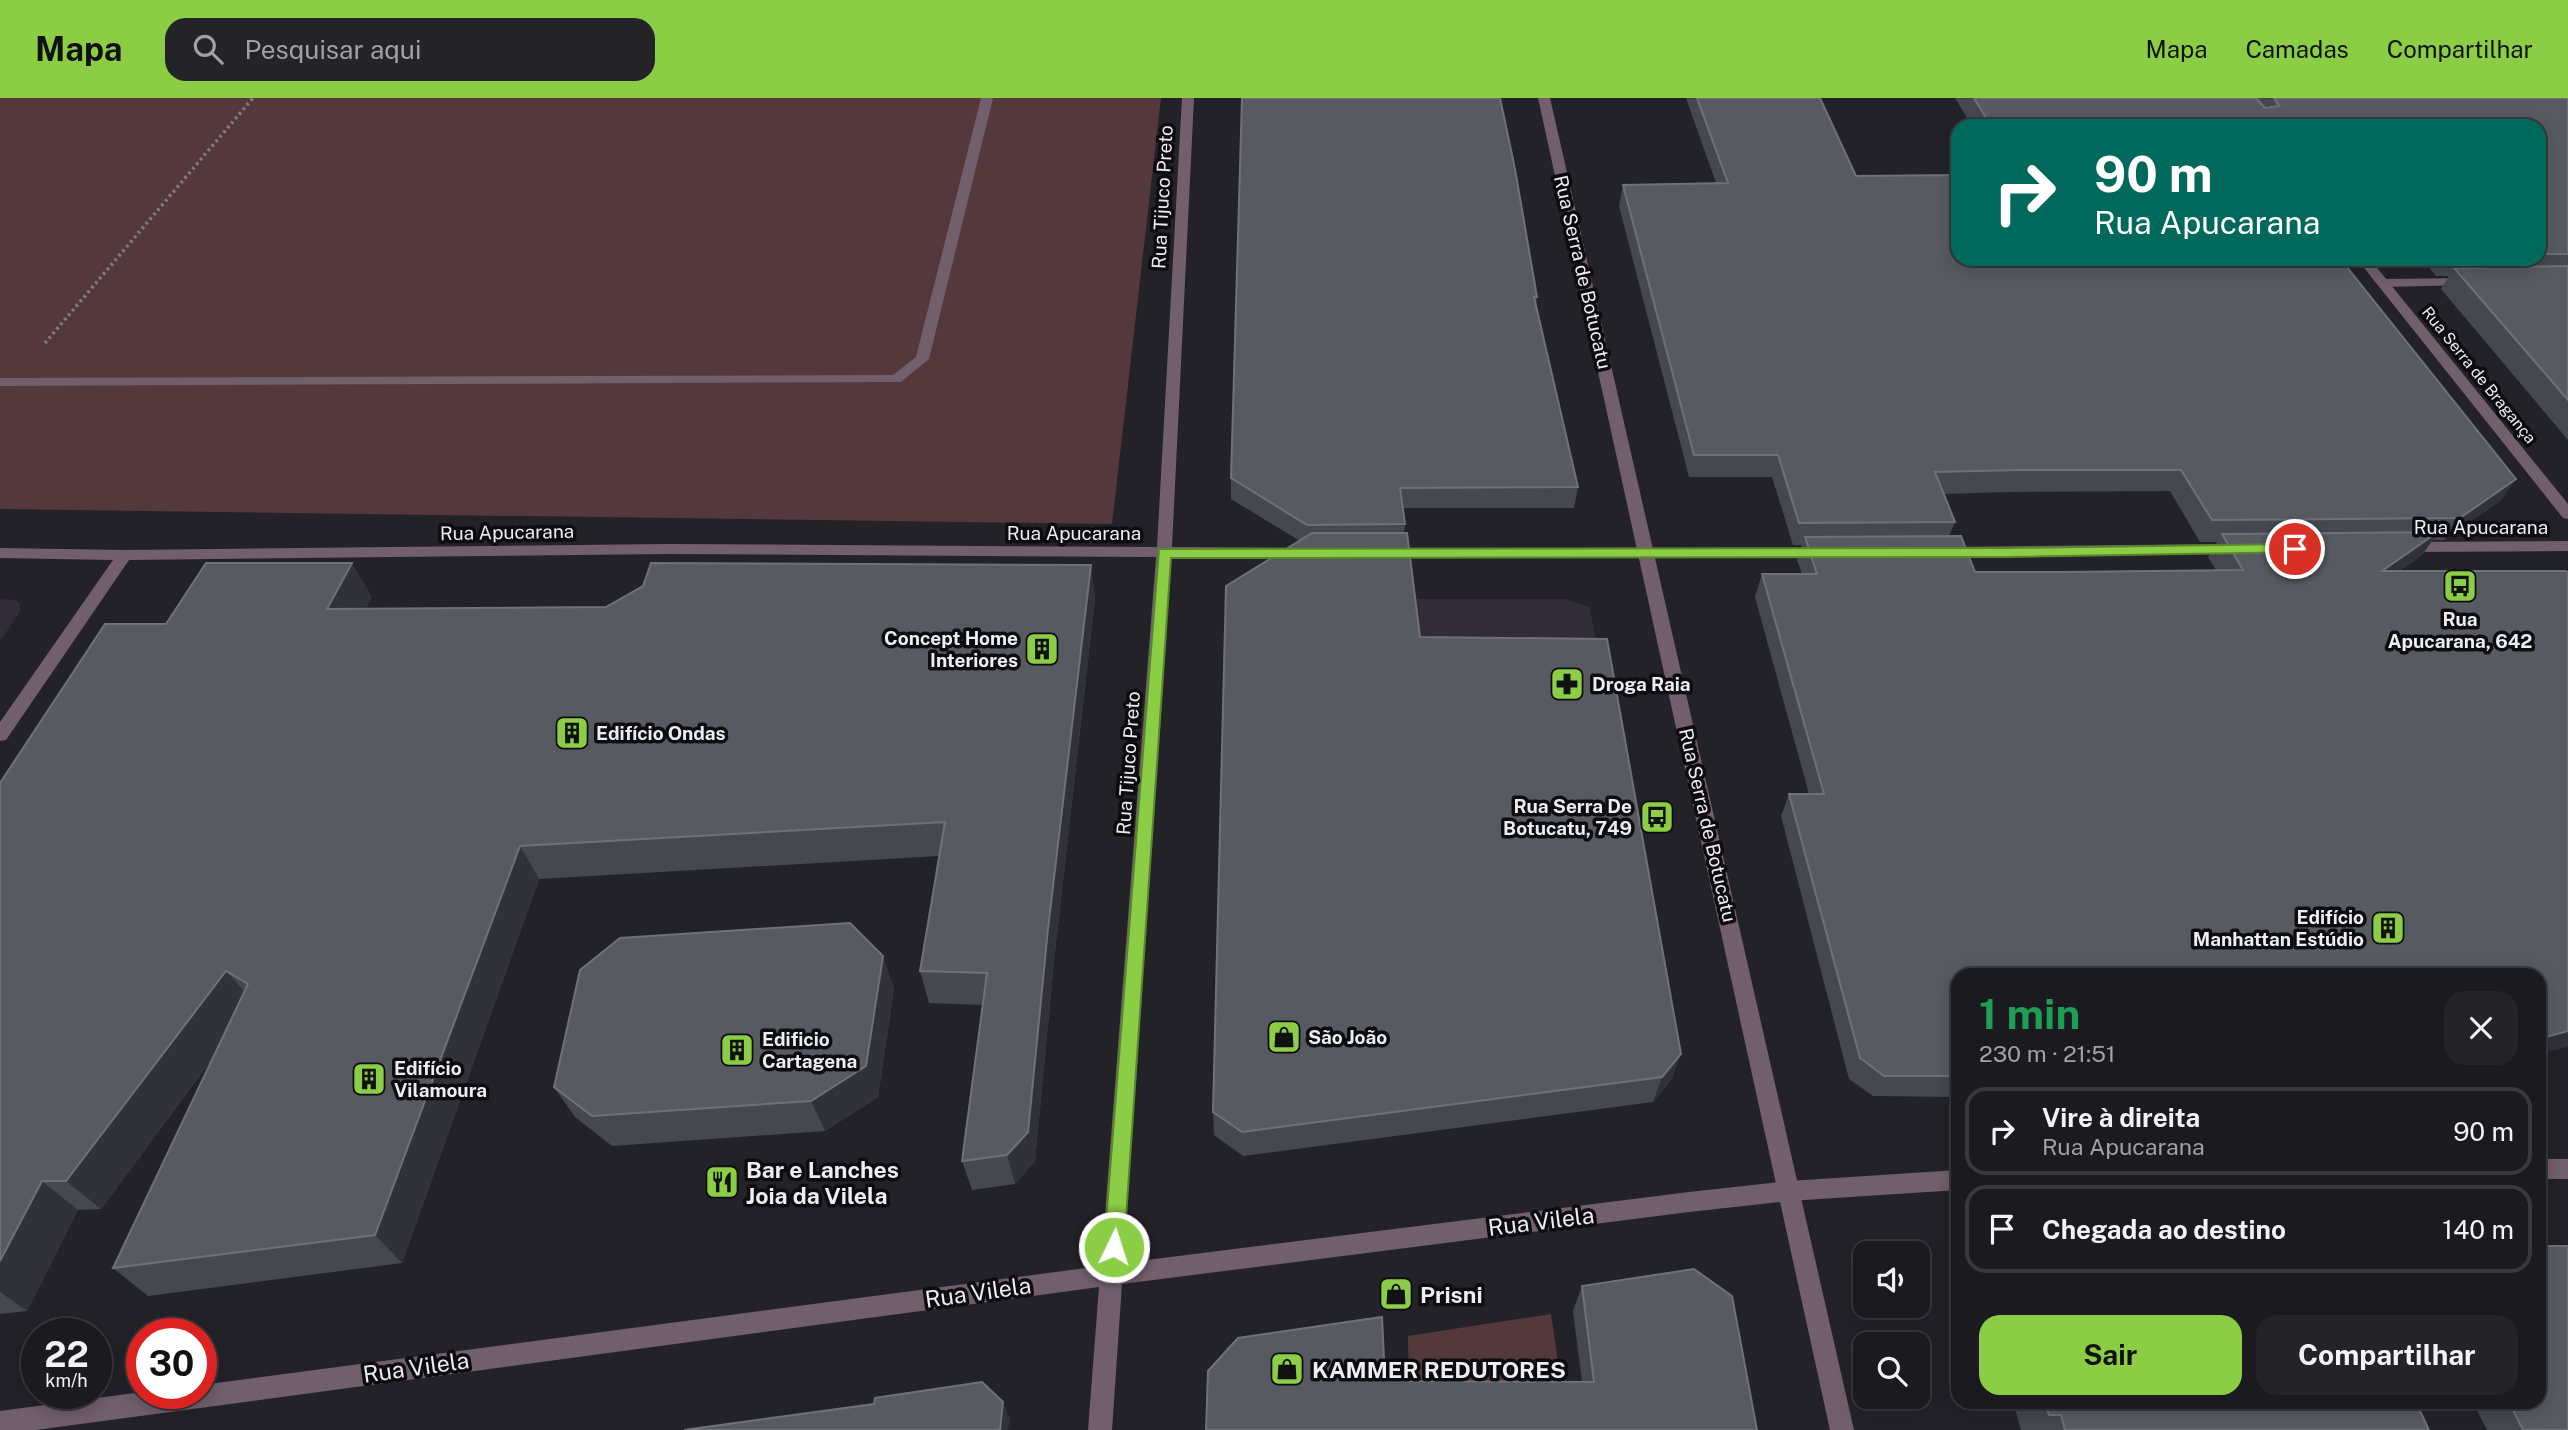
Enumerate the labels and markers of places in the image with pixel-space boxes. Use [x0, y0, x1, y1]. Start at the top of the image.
pin [2265, 519, 2325, 579]
bus stop icon: Rua Apucarana, 642 [2441, 567, 2479, 605]
place label: Rua Apucarana, 642 [2388, 608, 2532, 652]
place label: Concept Home Interiores [884, 627, 1018, 671]
building icon: Concept Home Interiores [1023, 630, 1061, 668]
pharmacy icon: Droga Raia [1548, 665, 1586, 703]
place label: Droga Raia [1592, 673, 1691, 695]
building icon: Edifício Ondas [553, 714, 591, 752]
place label: Edifício Ondas [596, 722, 726, 744]
place label: Rua Serra De Botucatu, 749 [1503, 795, 1632, 839]
bus stop icon: Rua Serra De Botucatu, 749 [1638, 798, 1676, 836]
place label: Edifício Manhattan Estúdio [2193, 906, 2364, 950]
building icon: Edifício Manhattan Estúdio [2369, 909, 2407, 947]
shop icon: São João [1265, 1018, 1303, 1056]
place label: São João [1308, 1026, 1387, 1048]
place label: Edificio Cartagena [762, 1028, 857, 1072]
building icon: Edificio Cartagena [718, 1031, 756, 1069]
place label: Edifício Vilamoura [394, 1057, 487, 1101]
building icon: Edifício Vilamoura [350, 1060, 388, 1098]
place label: Bar e Lanches Joia da Vilela [746, 1156, 899, 1209]
restaurant icon: Bar e Lanches Joia da Vilela [703, 1163, 741, 1201]
shop icon: Prisni [1377, 1275, 1415, 1313]
place label: Prisni [1420, 1281, 1483, 1308]
shop icon: KAMMER REDUTORES [1268, 1350, 1306, 1388]
place label: KAMMER REDUTORES [1312, 1356, 1566, 1383]

